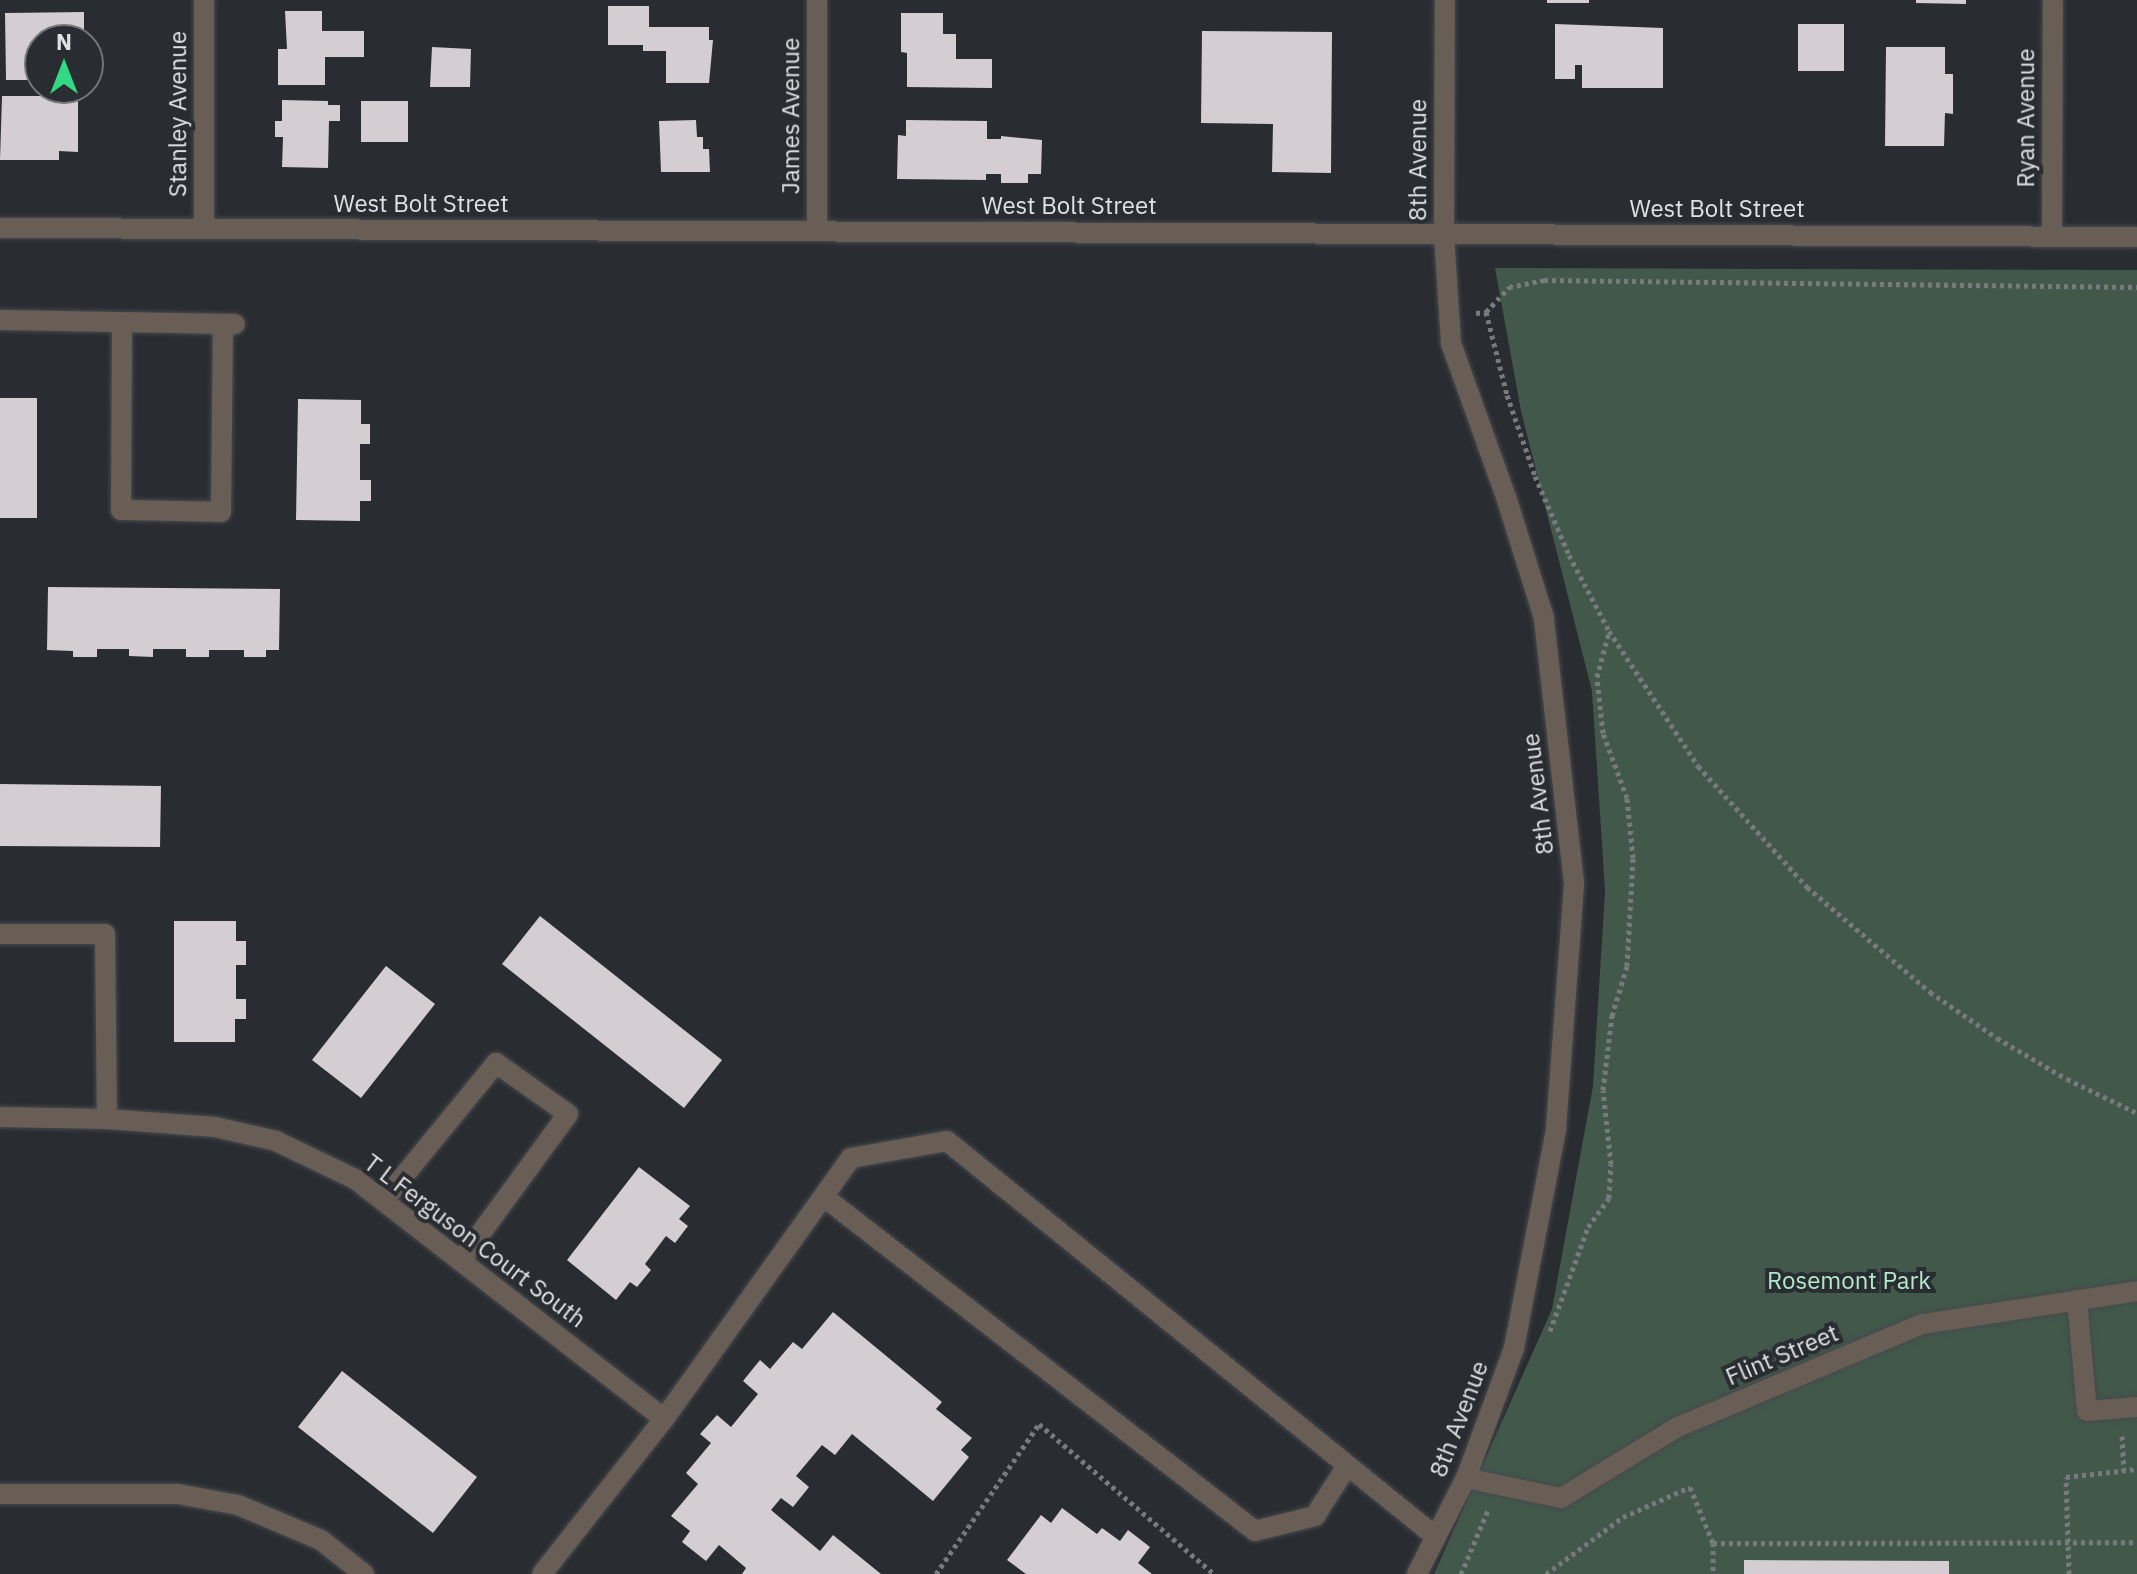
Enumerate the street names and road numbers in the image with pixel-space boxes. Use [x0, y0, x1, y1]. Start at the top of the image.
street label: Stanley Avenue [164, 31, 192, 197]
street label: James Avenue [777, 38, 805, 194]
street label: Ryan Avenue [2012, 48, 2040, 188]
street label: 8th Avenue [1404, 99, 1432, 221]
street label: West Bolt Street [333, 190, 509, 218]
street label: West Bolt Street [981, 192, 1157, 220]
street label: West Bolt Street [1629, 195, 1805, 223]
street label: 8th Avenue [1516, 732, 1560, 856]
street label: T L Ferguson Court South [359, 1148, 591, 1334]
street label: Flint Street [1721, 1318, 1843, 1392]
street label: 8th Avenue [1424, 1357, 1494, 1481]

